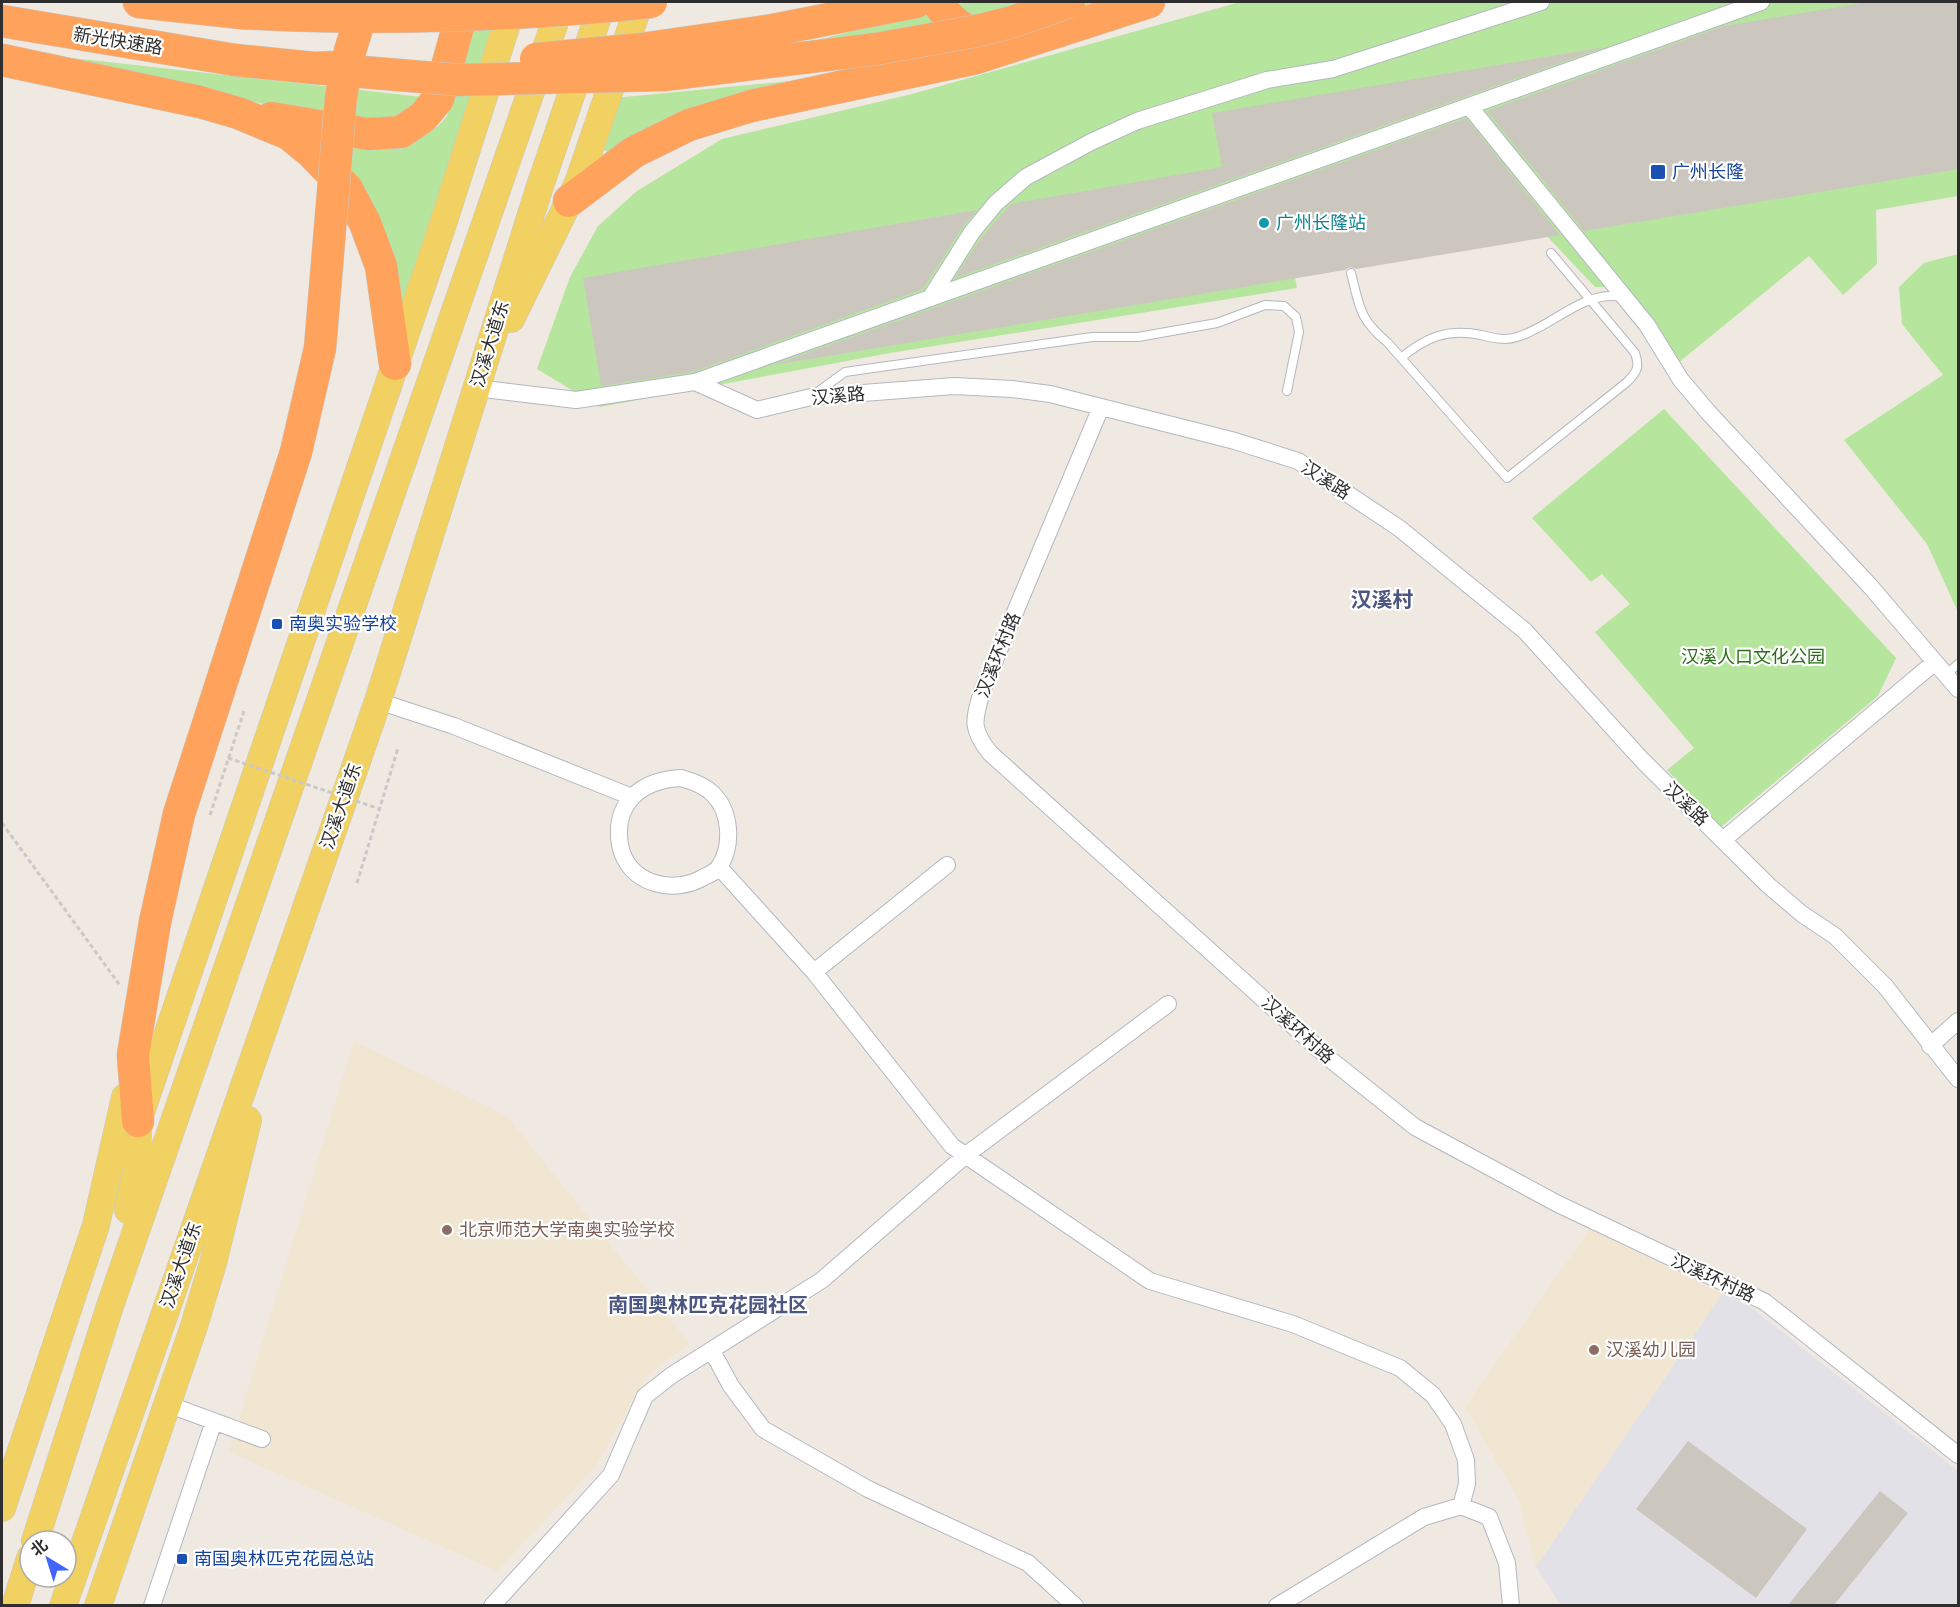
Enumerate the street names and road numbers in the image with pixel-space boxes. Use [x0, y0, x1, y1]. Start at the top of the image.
street label: 新光快速路 [72, 23, 164, 59]
street label: 汉溪大道东 [466, 298, 514, 390]
street label: 汉溪路 [810, 383, 866, 409]
street label: 汉溪路 [1297, 456, 1355, 504]
street label: 汉溪环村路 [971, 609, 1025, 701]
street label: 汉溪大道东 [316, 760, 366, 852]
street label: 汉溪路 [1659, 777, 1713, 831]
street label: 汉溪环村路 [1257, 992, 1339, 1068]
street label: 汉溪大道东 [156, 1219, 206, 1311]
street label: 汉溪环村路 [1668, 1249, 1758, 1307]

